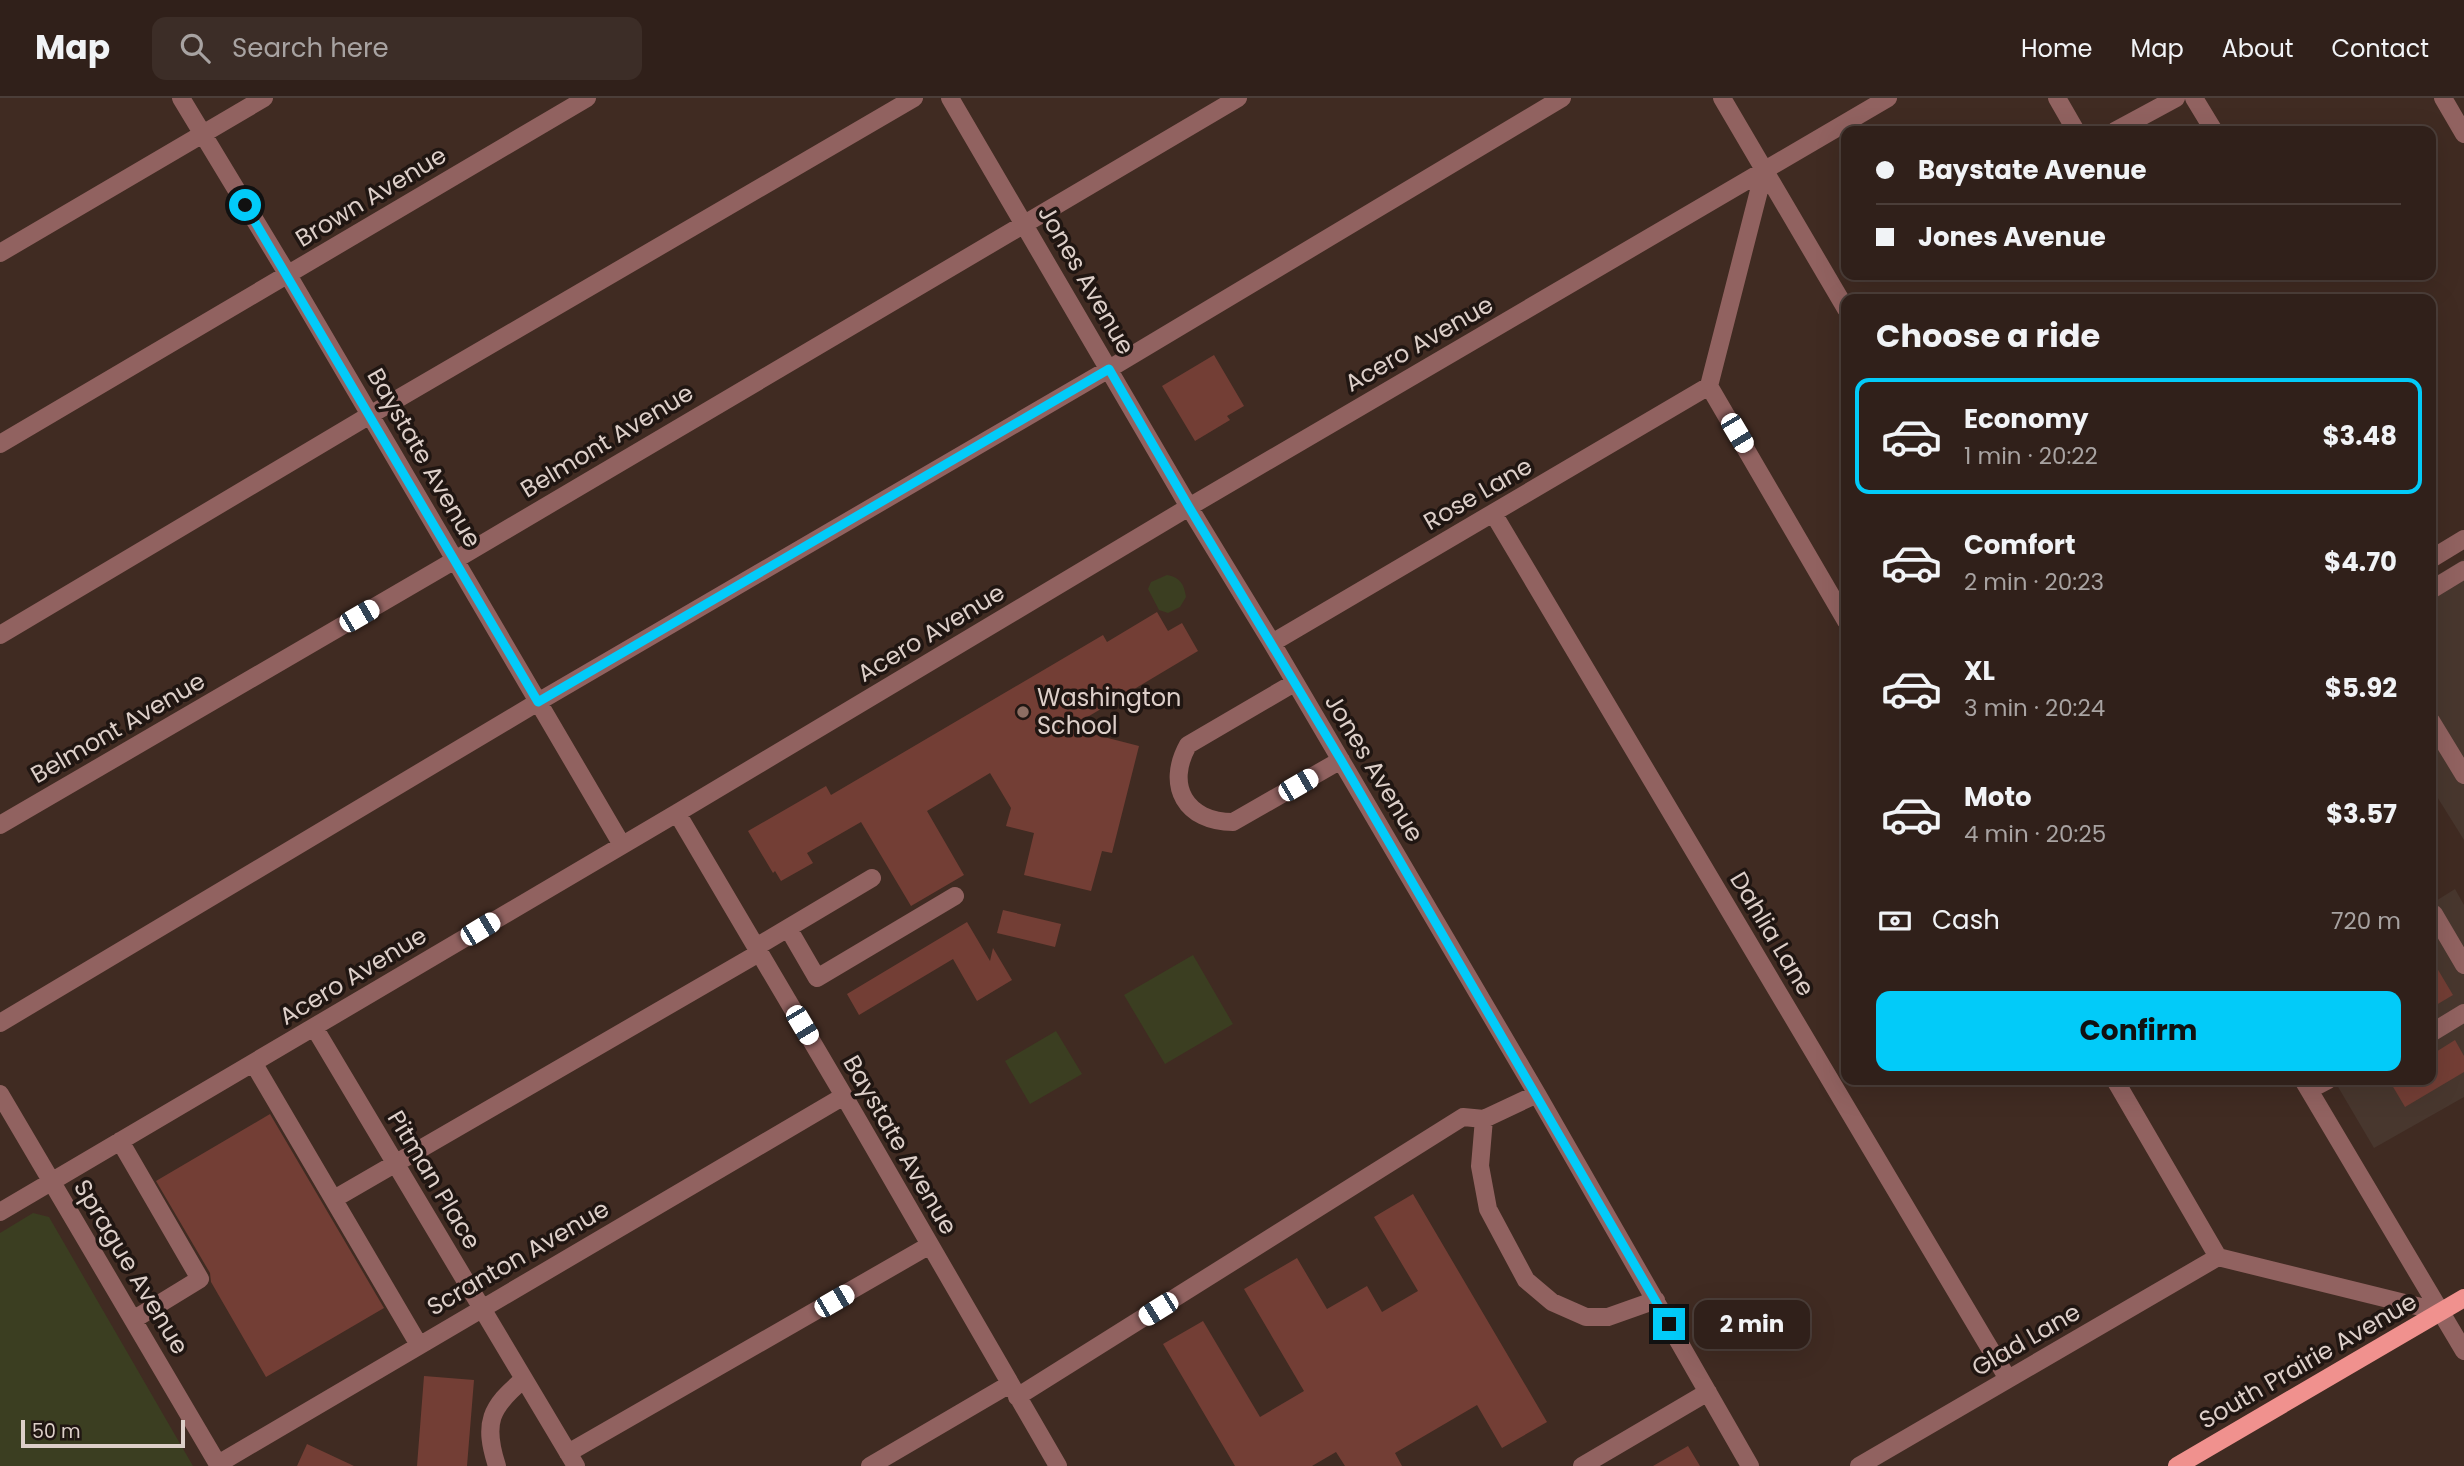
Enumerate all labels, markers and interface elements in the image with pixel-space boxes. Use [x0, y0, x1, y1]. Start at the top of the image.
search box [152, 17, 642, 80]
text: Map [35, 24, 110, 71]
icon: search [176, 29, 214, 67]
text: Search here [232, 30, 389, 66]
text: Home [2021, 32, 2093, 65]
text: Map [2131, 32, 2184, 65]
text: About [2222, 32, 2293, 65]
text: Contact [2331, 32, 2429, 65]
street label: Brown Avenue [289, 138, 452, 255]
text: Baystate Avenue [1918, 152, 2147, 188]
route start [229, 189, 261, 221]
street label: Jones Avenue [1030, 199, 1143, 360]
text: Jones Avenue [1918, 219, 2106, 255]
street label: Acero Avenue [1338, 288, 1499, 399]
text: Choose a ride [1876, 313, 2100, 358]
street label: Baystate Avenue [360, 362, 489, 554]
street label: Belmont Avenue [514, 376, 699, 505]
text: Economy [1964, 401, 2088, 437]
icon: car [1880, 405, 1943, 468]
car [1718, 410, 1757, 456]
text: $3.48 [2322, 418, 2397, 454]
text: 1 min · 20:22 [1964, 440, 2098, 472]
street label: Rose Lane [1417, 449, 1538, 538]
text: Comfort [1964, 527, 2076, 563]
icon: car [1880, 531, 1943, 594]
text: $4.70 [2324, 544, 2397, 580]
text: 2 min · 20:23 [1964, 566, 2104, 598]
street label: Acero Avenue [851, 576, 1011, 690]
car [336, 596, 383, 636]
text: XL [1964, 653, 1995, 689]
icon: car [1880, 657, 1943, 720]
street label: Belmont Avenue [25, 664, 211, 791]
text: $5.92 [2325, 670, 2397, 706]
place label: Washington School [1037, 681, 1181, 742]
street label: Jones Avenue [1317, 688, 1432, 848]
text: 3 min · 20:24 [1964, 692, 2105, 724]
marker: Washington School [1015, 704, 1031, 720]
car [1275, 765, 1322, 805]
text: Moto [1964, 779, 2032, 815]
icon: car [1880, 783, 1943, 846]
text: $3.57 [2326, 796, 2397, 832]
text: 4 min · 20:25 [1964, 818, 2106, 850]
street label: Dahlia Lane [1722, 865, 1823, 1002]
icon: cash [1876, 902, 1914, 940]
text: Cash [1932, 902, 2000, 938]
text: 720 m [2331, 905, 2401, 937]
car [457, 909, 504, 949]
street label: Acero Avenue [273, 919, 433, 1033]
button: Confirm [1876, 991, 2401, 1071]
car [783, 1002, 822, 1048]
street label: Baystate Avenue [836, 1049, 965, 1241]
street label: Pitman Place [380, 1104, 489, 1255]
street label: Sprague Avenue [66, 1173, 197, 1360]
street label: Scranton Avenue [421, 1192, 615, 1323]
car [811, 1281, 858, 1321]
street label: South Prairie Avenue [2193, 1285, 2423, 1436]
car [1135, 1289, 1182, 1329]
street label: Glad Lane [1965, 1295, 2086, 1384]
callout: 2 min [1694, 1300, 1809, 1348]
route end [1653, 1308, 1685, 1340]
text: 2 min [1720, 1308, 1784, 1340]
scale bar [21, 1417, 186, 1449]
text: 50 m [32, 1418, 81, 1445]

